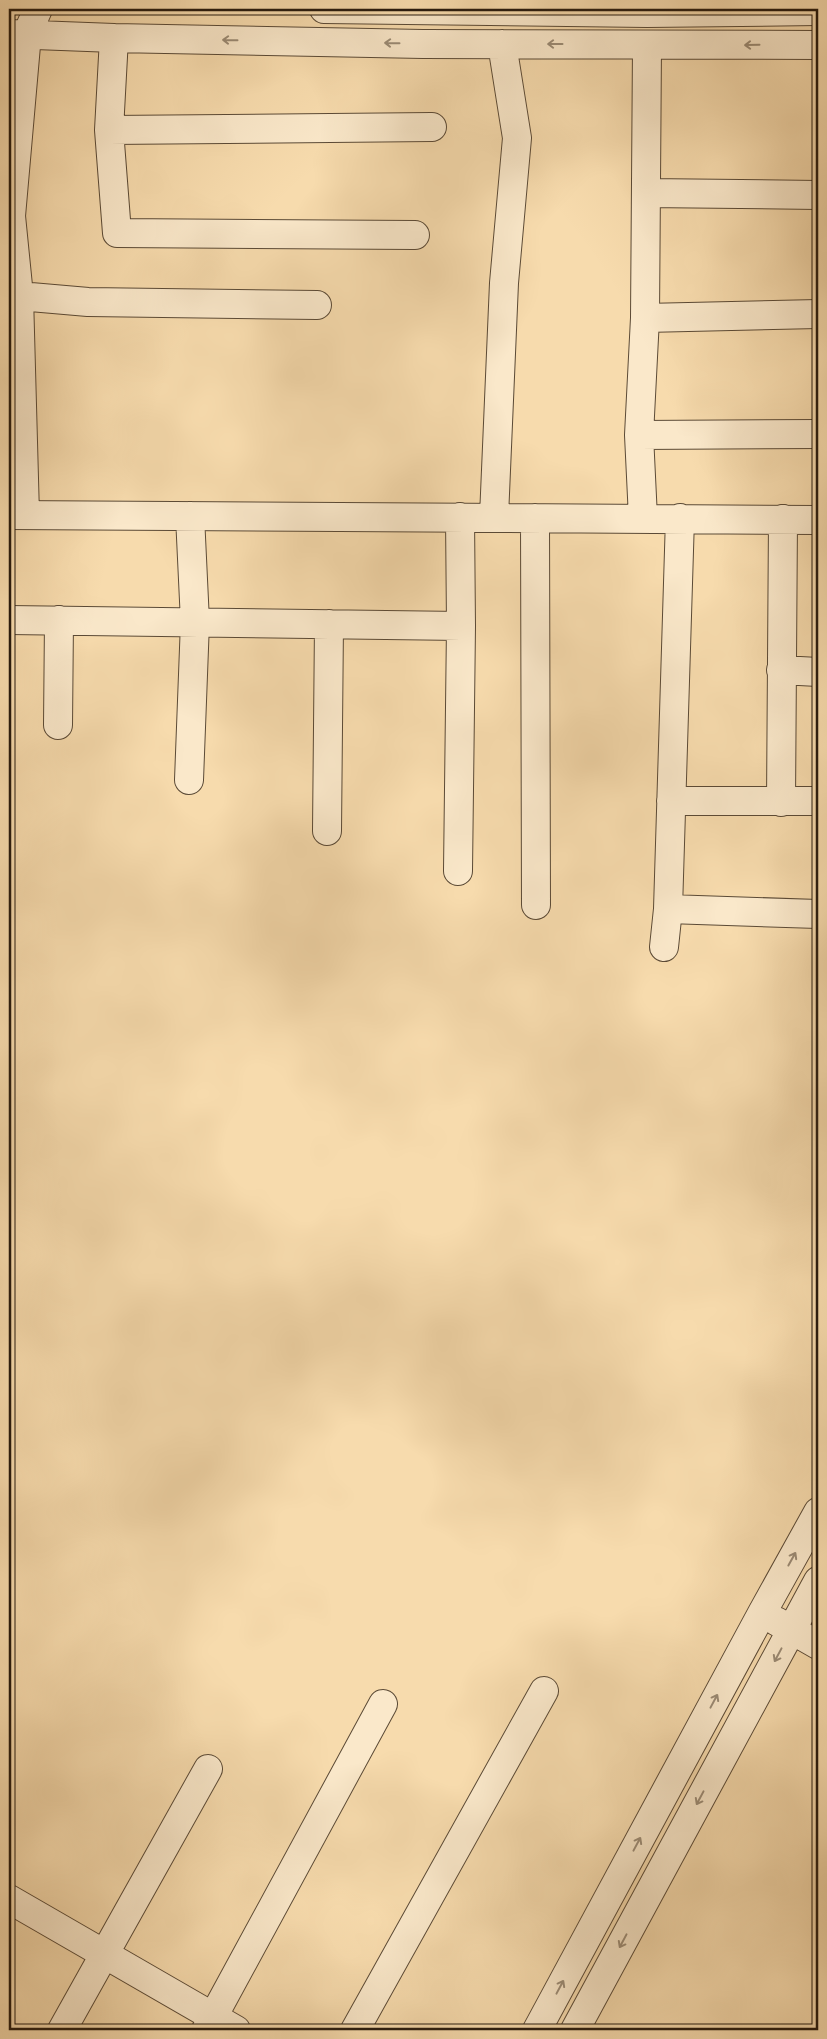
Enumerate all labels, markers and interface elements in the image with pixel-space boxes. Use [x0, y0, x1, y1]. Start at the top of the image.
one-way arrow [222, 35, 238, 45]
one-way arrow [384, 39, 400, 48]
one-way arrow [547, 39, 563, 49]
one-way arrow [744, 40, 760, 50]
one-way arrow [788, 1552, 798, 1566]
one-way arrow [773, 1647, 783, 1662]
one-way arrow [709, 1694, 719, 1709]
one-way arrow [695, 1790, 705, 1804]
one-way arrow [632, 1837, 642, 1852]
one-way arrow [618, 1933, 628, 1948]
one-way arrow [555, 1980, 565, 1995]

